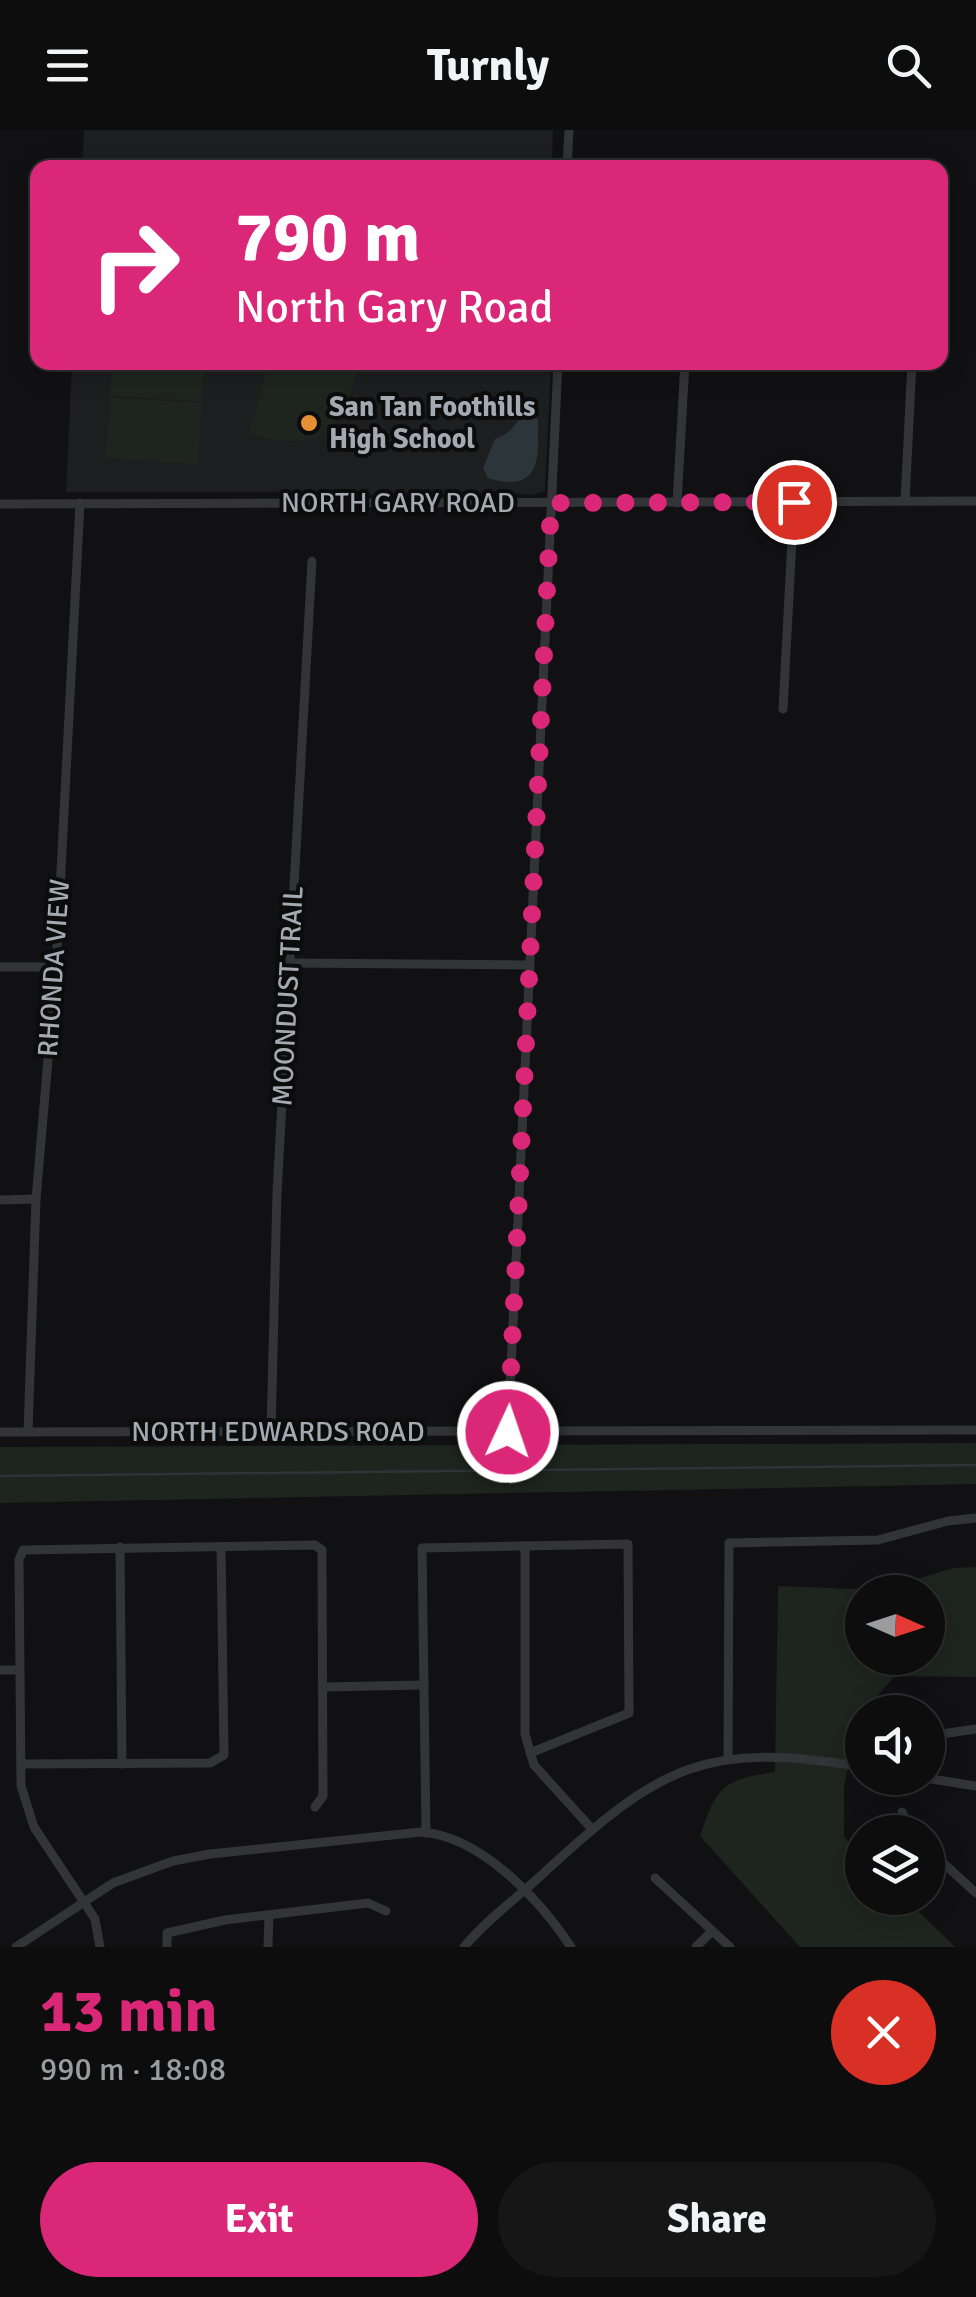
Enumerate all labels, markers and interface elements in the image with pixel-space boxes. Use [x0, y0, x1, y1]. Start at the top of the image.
icon: menu [40, 38, 95, 93]
text: Turnly [427, 38, 549, 93]
icon: search [881, 38, 936, 93]
text: 790 m [235, 194, 420, 280]
icon: right [70, 200, 200, 330]
text: North Gary Road [235, 280, 553, 335]
place label: San Tan Foothills High School [329, 390, 536, 456]
marker: San Tan Foothills High School [298, 412, 320, 434]
pin [752, 460, 837, 545]
icon: arrive [767, 475, 822, 530]
street label: NORTH GARY ROAD [281, 486, 515, 520]
street label: RHONDA VIEW [31, 878, 77, 1058]
street label: MOONDUST TRAIL [265, 885, 311, 1107]
position arrow [456, 1380, 560, 1484]
street label: NORTH EDWARDS ROAD [131, 1415, 425, 1449]
north arrow [845, 1575, 945, 1675]
map controls [845, 1575, 945, 1915]
button: sound [845, 1695, 945, 1795]
button: layers [845, 1815, 945, 1915]
text: 13 min [40, 1975, 217, 2049]
button: close [831, 1980, 936, 2085]
text: 990 m · 18:08 [40, 2050, 226, 2089]
button: Exit [40, 2162, 478, 2277]
button: Share [498, 2162, 936, 2277]

